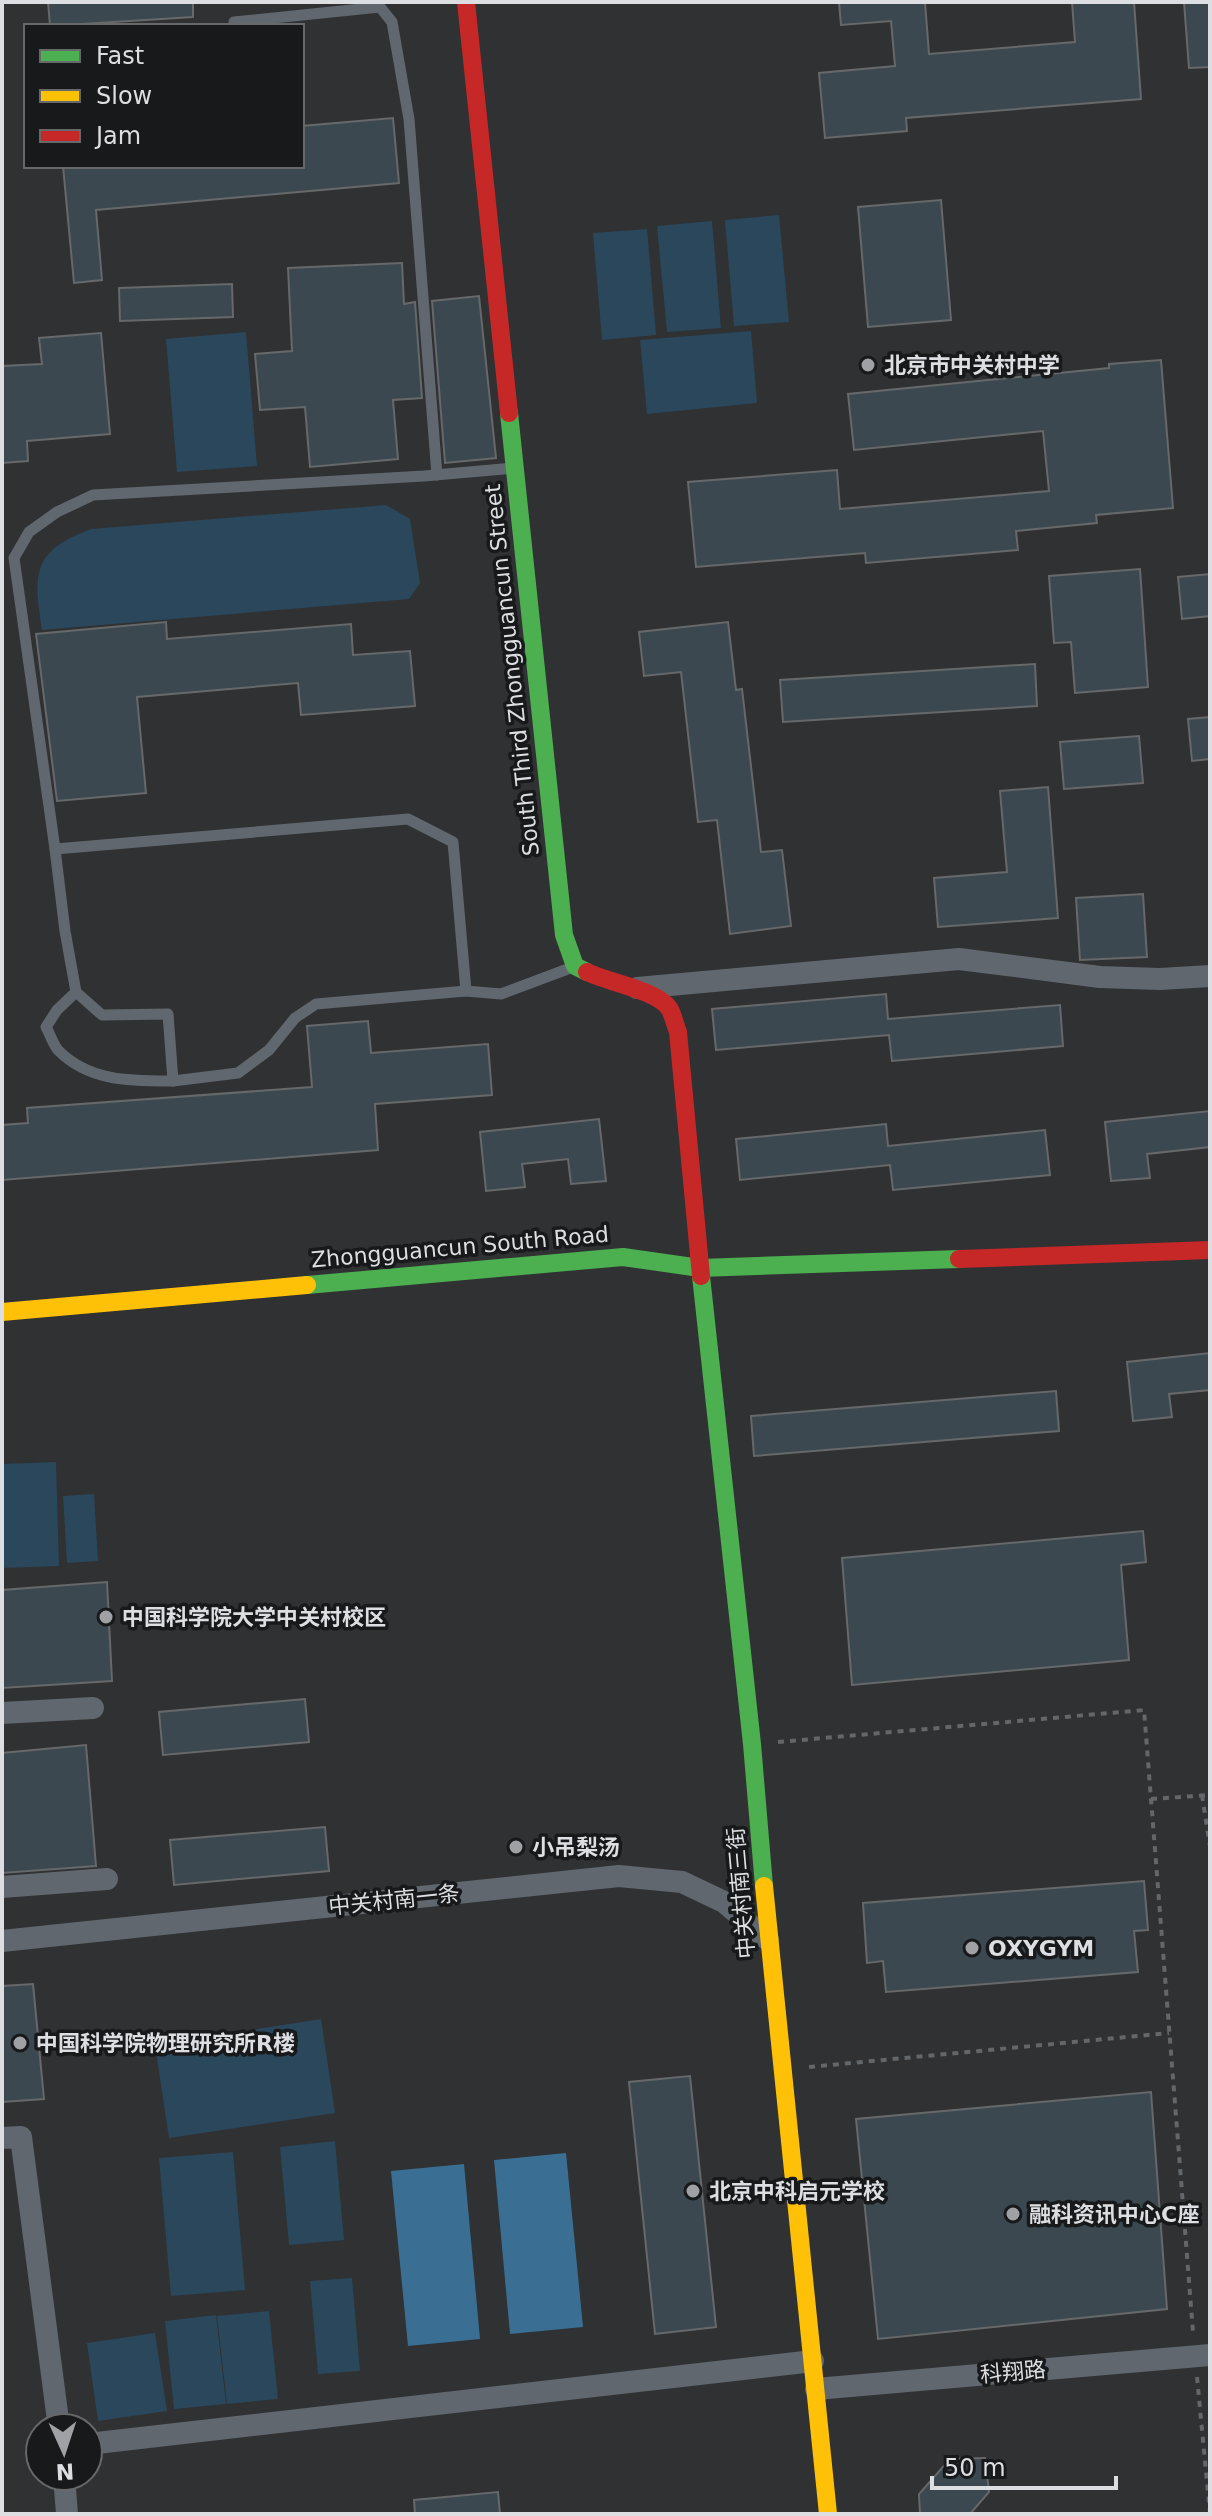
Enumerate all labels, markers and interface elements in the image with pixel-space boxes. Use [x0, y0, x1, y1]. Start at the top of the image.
legend [24, 24, 304, 168]
text: Fast [96, 42, 144, 70]
text: Slow [96, 82, 152, 110]
text: Jam [94, 122, 141, 150]
place label: 北京市中关村中学 [884, 353, 1060, 378]
marker: 北京市中关村中学 [859, 356, 877, 374]
street label: South Third Zhongguancun Street [480, 483, 544, 857]
street label: Zhongguancun South Road [310, 1222, 610, 1272]
place label: 中国科学院大学中关村校区 [122, 1605, 386, 1630]
marker: 中国科学院大学中关村校区 [97, 1608, 115, 1626]
street label: 中关村南三街 [723, 1826, 759, 1960]
place label: 小吊梨汤 [532, 1835, 620, 1860]
marker: 小吊梨汤 [507, 1838, 525, 1856]
street label: 中关村南一条 [327, 1881, 461, 1919]
place label: OXYGYM [988, 1936, 1094, 1961]
marker: OXYGYM [963, 1939, 981, 1957]
place label: 中国科学院物理研究所R楼 [36, 2031, 295, 2056]
marker: 中国科学院物理研究所R楼 [11, 2034, 29, 2052]
place label: 北京中科启元学校 [709, 2179, 885, 2204]
marker: 北京中科启元学校 [684, 2182, 702, 2200]
place label: 融科资讯中心C座 [1029, 2202, 1199, 2227]
marker: 融科资讯中心C座 [1004, 2205, 1022, 2223]
street label: 科翔路 [979, 2357, 1047, 2387]
north arrow [24, 2412, 104, 2492]
scale bar [932, 2440, 1116, 2490]
text: 50 m [944, 2454, 1006, 2482]
text: N [55, 2459, 75, 2484]

